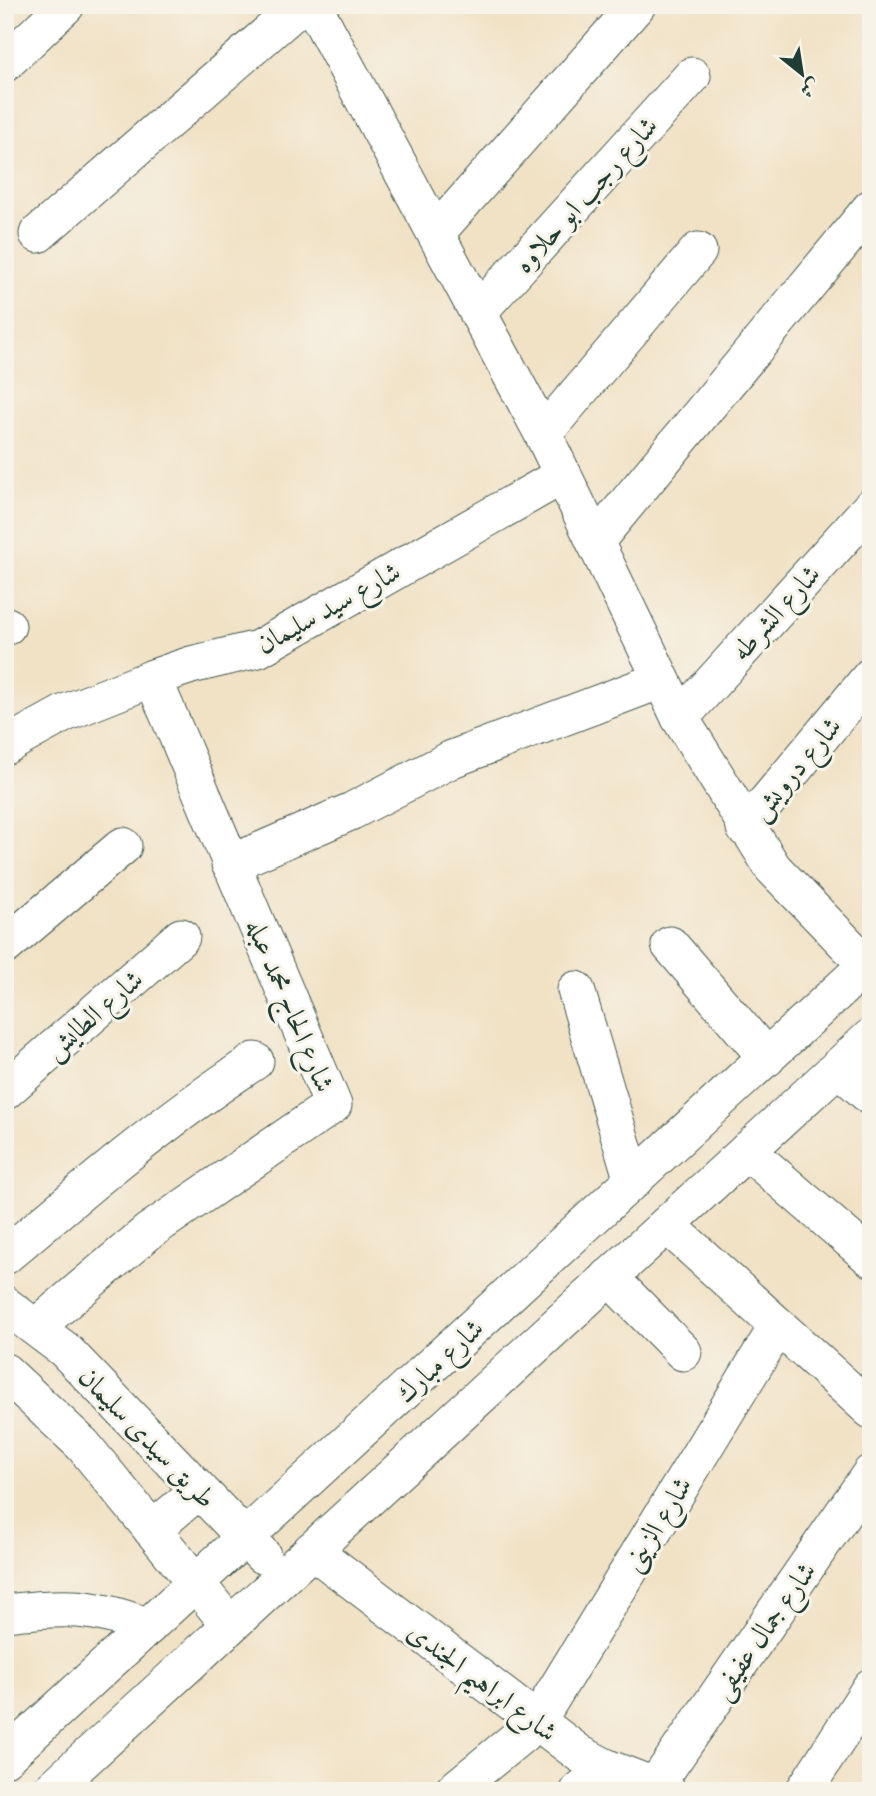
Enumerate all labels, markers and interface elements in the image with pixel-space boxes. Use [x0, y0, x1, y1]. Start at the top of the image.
north arrow [768, 38, 838, 108]
text: ش [796, 73, 824, 103]
street label: شارع رجب ابو حلاوه [507, 109, 669, 284]
street label: شارع سيد سليمان [250, 554, 409, 667]
street label: شارع الشرطه [724, 557, 832, 672]
street label: شارع درويش [743, 710, 853, 831]
street label: شارع الحاج محمد عبله [231, 914, 342, 1100]
street label: شارع الطايش [37, 962, 154, 1072]
street label: شارع مبارك [389, 1311, 495, 1414]
street label: طريق سيدى سليمان [71, 1360, 223, 1516]
street label: شارع الزينى [616, 1471, 705, 1582]
street label: شارع جمال عفيفى [704, 1555, 829, 1709]
street label: شارع ابراهيم الجندى [395, 1614, 564, 1757]

